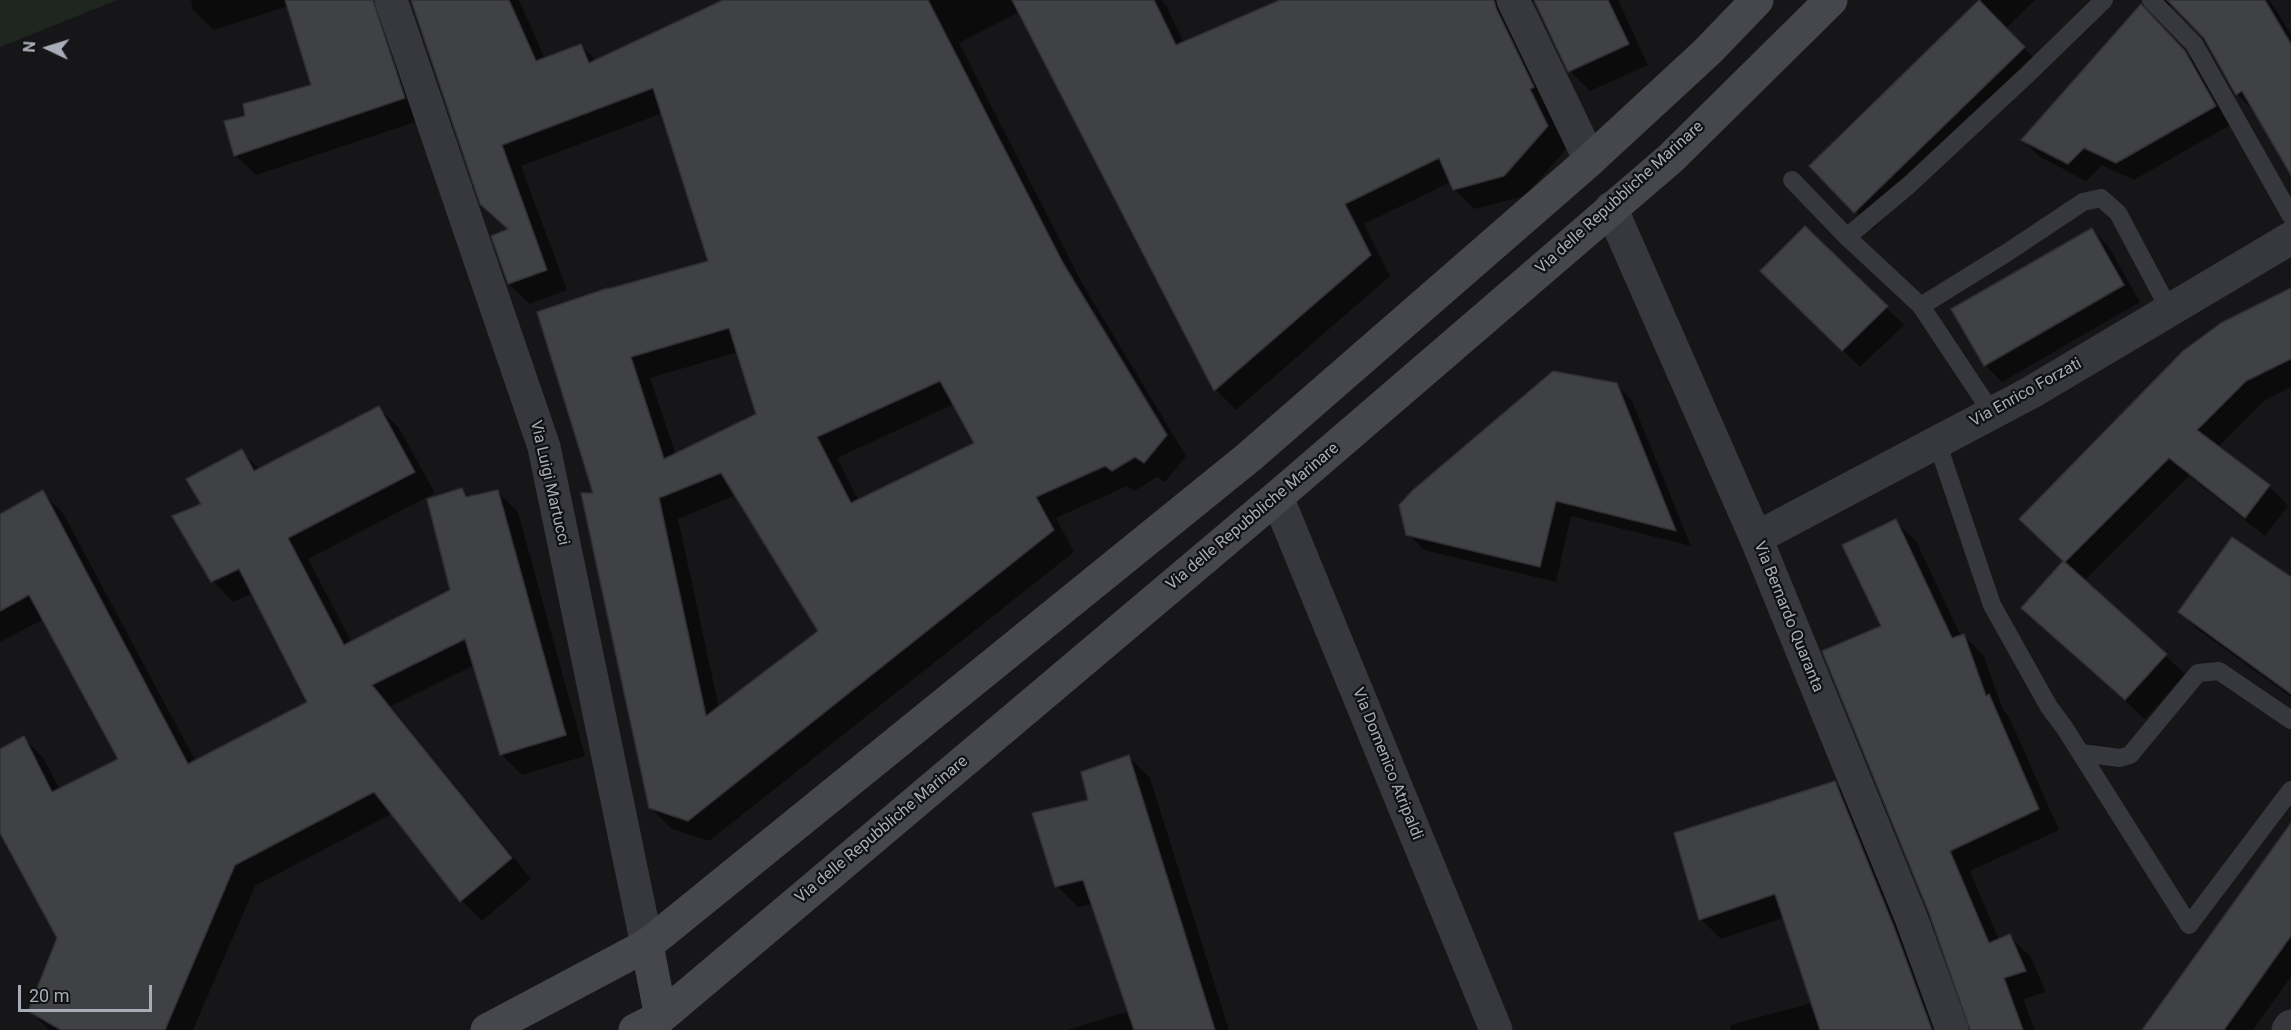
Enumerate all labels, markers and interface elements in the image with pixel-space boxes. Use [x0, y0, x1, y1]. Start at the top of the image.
north arrow [18, 18, 78, 78]
text: N [20, 40, 39, 53]
street label: Via delle Repubbliche Marinare [1532, 117, 1708, 279]
street label: Via Enrico Forzati [1967, 354, 2085, 432]
street label: Via Luigi Martucci [525, 419, 573, 547]
street label: Via delle Repubbliche Marinare [1163, 439, 1343, 595]
street label: Via Bernardo Quaranta [1749, 539, 1827, 695]
street label: Via Domenico Atripaldi [1348, 685, 1426, 843]
street label: Via delle Repubbliche Marinare [792, 752, 972, 908]
scale bar [21, 973, 154, 1011]
text: 20 m [29, 985, 69, 1006]

